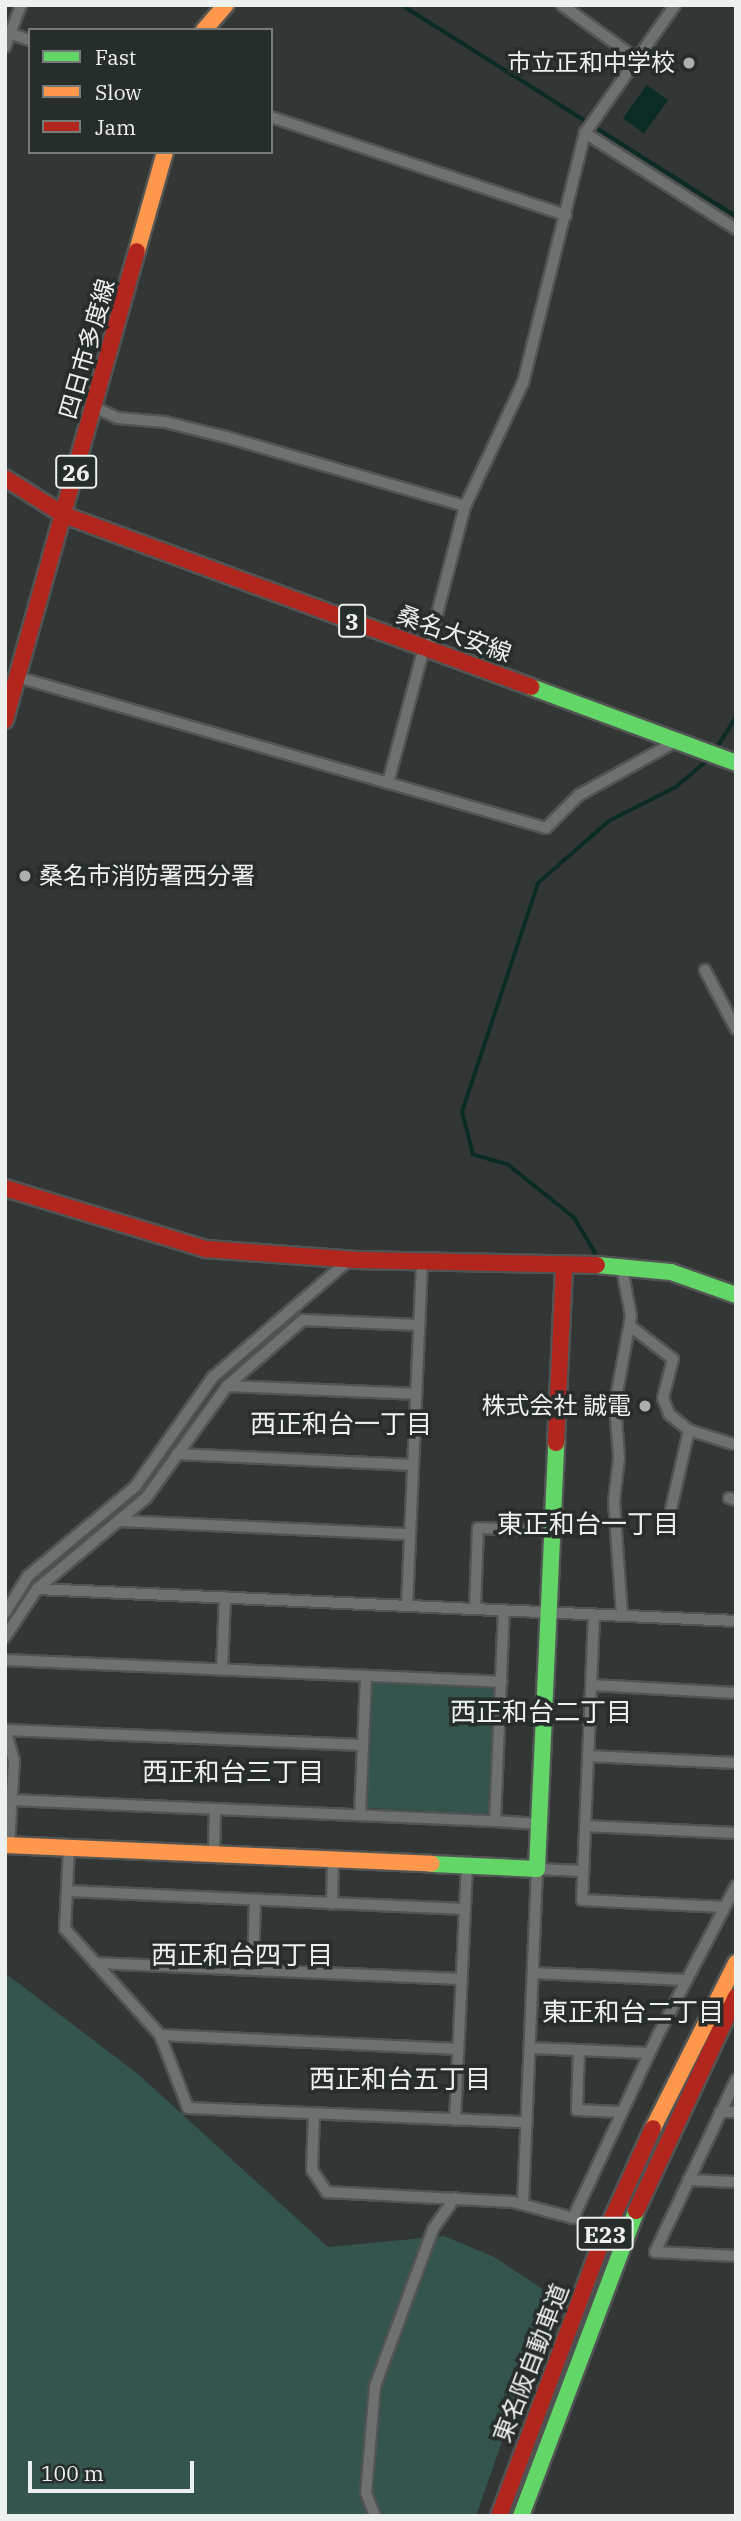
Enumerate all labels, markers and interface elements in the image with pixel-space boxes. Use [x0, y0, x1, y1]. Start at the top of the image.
legend [28, 28, 273, 154]
text: Fast [95, 43, 136, 71]
place label: 市立正和中学校 [507, 49, 675, 77]
marker: 市立正和中学校 [681, 55, 697, 71]
text: Slow [95, 78, 142, 106]
text: Jam [95, 113, 136, 141]
street label: 四日市多度線 [53, 276, 121, 422]
road number: 26 [55, 452, 97, 492]
street label: 桑名大安線 [393, 600, 515, 668]
road number: 3 [338, 601, 366, 640]
place label: 桑名市消防署西分署 [39, 862, 255, 890]
marker: 桑名市消防署西分署 [17, 868, 33, 884]
place label: 株式会社 誠電 [481, 1392, 631, 1420]
marker: 株式会社 誠電 [637, 1398, 653, 1414]
district label: 西正和台一丁目 [250, 1408, 432, 1440]
district label: 東正和台一丁目 [497, 1508, 679, 1540]
district label: 西正和台二丁目 [450, 1696, 632, 1728]
district label: 西正和台三丁目 [142, 1756, 324, 1788]
district label: 西正和台四丁目 [151, 1939, 333, 1971]
district label: 東正和台二丁目 [542, 1996, 724, 2028]
district label: 西正和台五丁目 [309, 2063, 491, 2095]
road number: E23 [575, 2214, 635, 2254]
street label: 東名阪自動車道 [487, 2279, 575, 2447]
scale bar [32, 2448, 198, 2492]
text: 100 m [41, 2459, 104, 2487]

